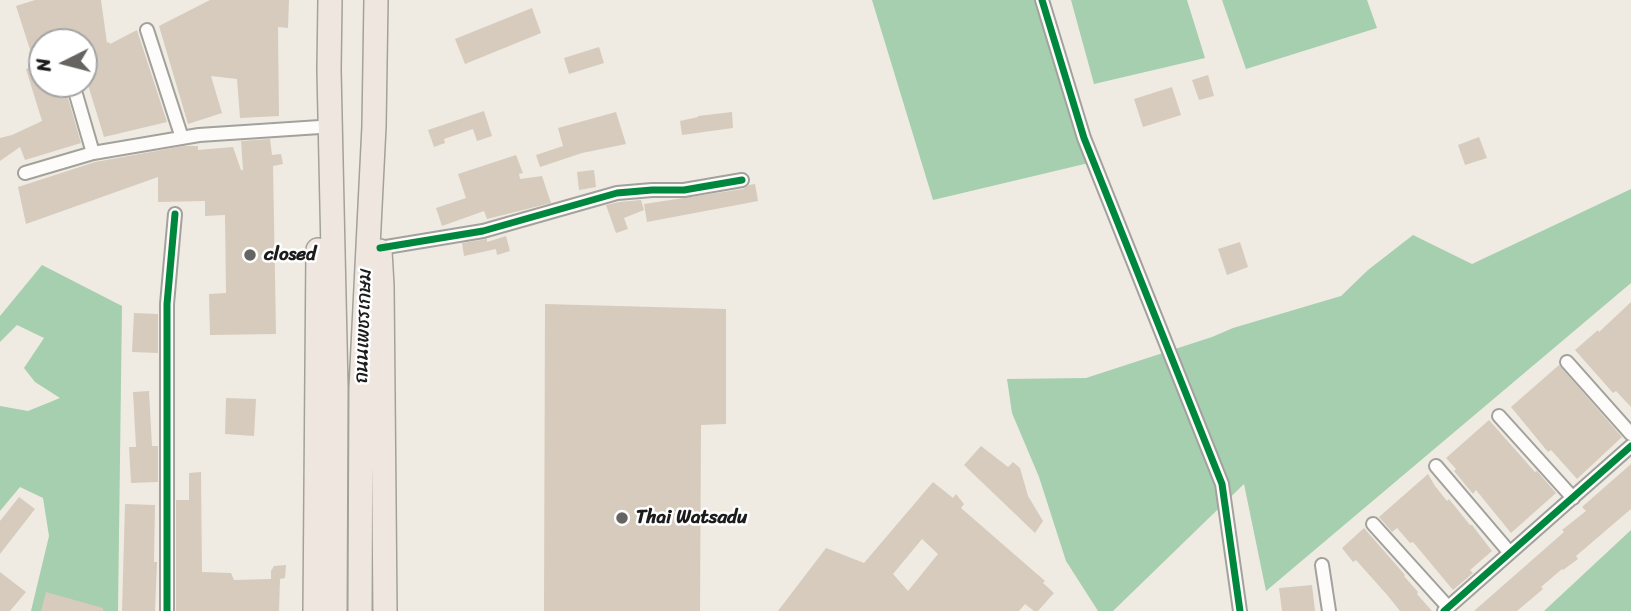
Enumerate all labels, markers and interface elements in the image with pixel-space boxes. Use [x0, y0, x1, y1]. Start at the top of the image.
north arrow [28, 28, 98, 98]
text: N [27, 57, 61, 73]
place label: closed [264, 244, 316, 266]
marker: closed [242, 247, 258, 263]
street label: ถนนเพชรเกษม [351, 268, 377, 384]
place label: Thai Watsadu [636, 507, 747, 529]
marker: Thai Watsadu [614, 510, 630, 526]

